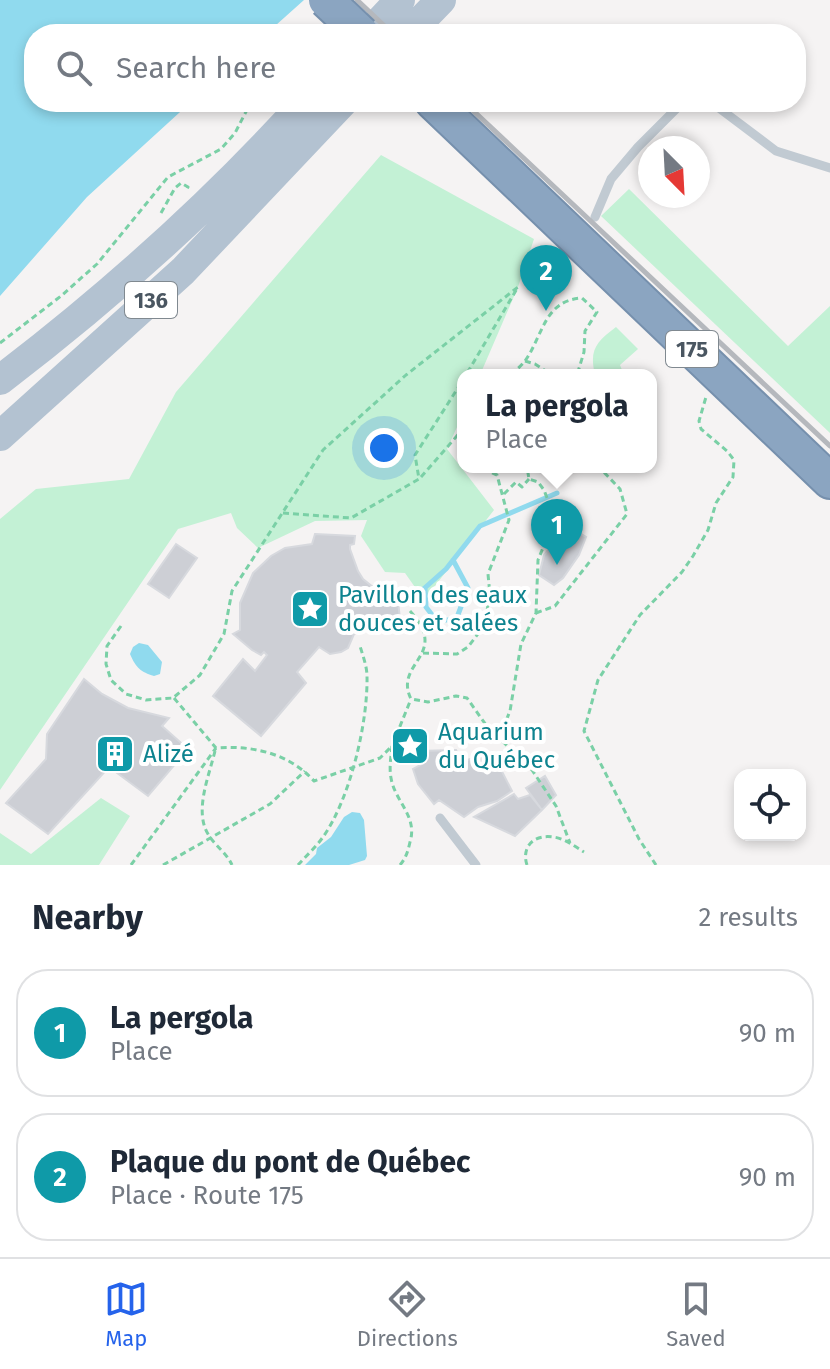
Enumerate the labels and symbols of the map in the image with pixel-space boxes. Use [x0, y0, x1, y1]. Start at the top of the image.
north arrow [638, 136, 710, 208]
pin: 2 [520, 245, 572, 311]
road number: 136 [125, 282, 177, 318]
road number: 175 [666, 331, 718, 367]
your location [364, 428, 404, 468]
pin: 1 [531, 499, 583, 565]
place label: Pavillon des eaux douces et salées [338, 581, 527, 637]
place icon: Pavillon des eaux douces et salées [289, 588, 331, 630]
place label: Aquarium du Québec [438, 718, 555, 774]
place icon: Aquarium du Québec [389, 725, 431, 767]
building icon: Alizé [94, 733, 136, 775]
place label: Alizé [143, 740, 194, 768]

